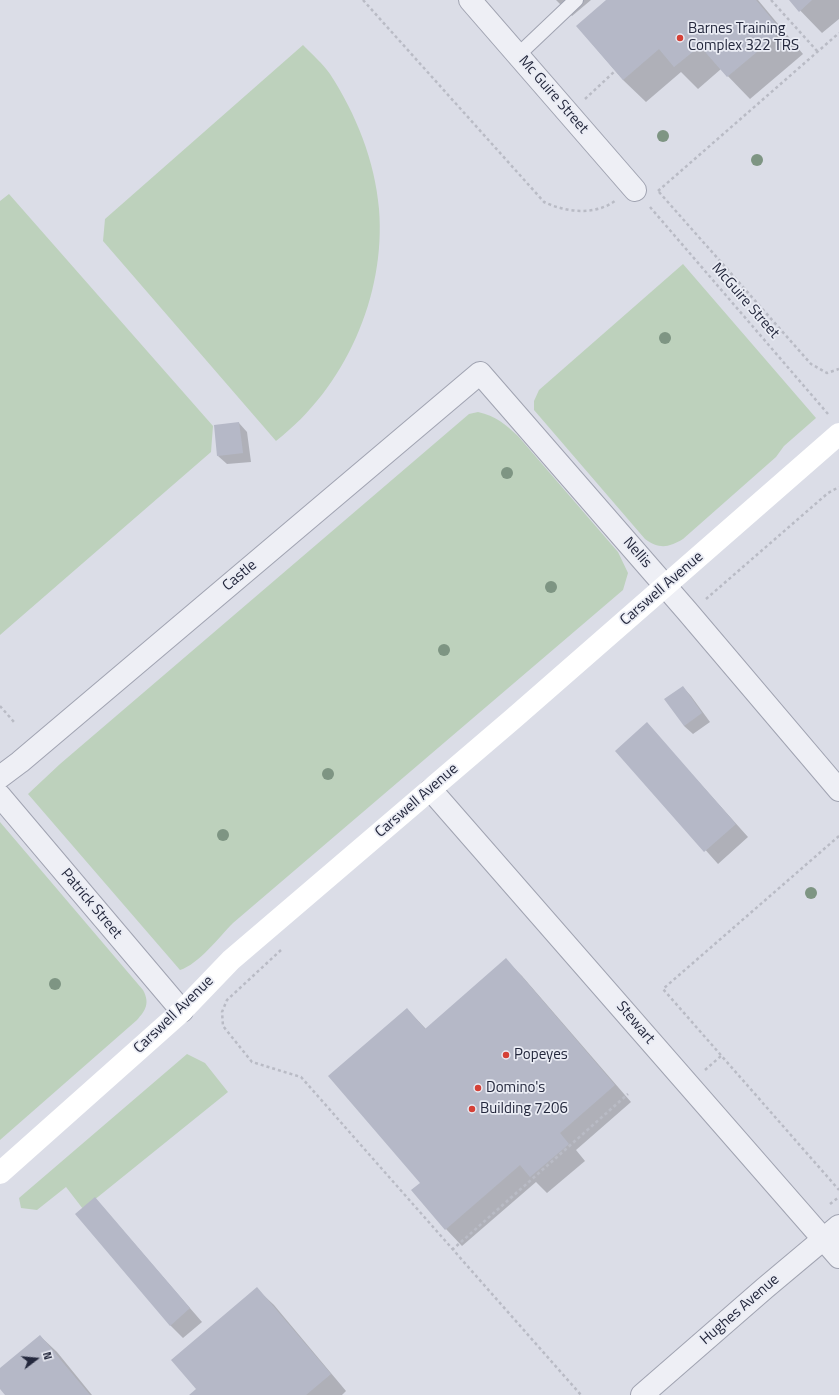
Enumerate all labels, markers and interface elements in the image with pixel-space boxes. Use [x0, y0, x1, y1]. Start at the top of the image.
place label: Barnes Training Complex 322 TRS [688, 20, 799, 55]
marker: Barnes Training Complex 322 TRS [675, 33, 685, 43]
street label: Mc Guire Street [514, 52, 592, 138]
street label: McGuire Street [707, 260, 783, 342]
street label: Nellis [619, 534, 655, 572]
street label: Carswell Avenue [617, 548, 707, 630]
street label: Castle [219, 557, 261, 595]
street label: Carswell Avenue [372, 760, 462, 842]
street label: Patrick Street [57, 865, 125, 943]
street label: Carswell Avenue [130, 972, 218, 1058]
street label: Stewart [612, 998, 658, 1048]
place label: Popeyes [514, 1046, 568, 1064]
marker: Popeyes [501, 1050, 511, 1060]
place label: Domino's [486, 1079, 545, 1097]
marker: Domino's [473, 1083, 483, 1093]
place label: Building 7206 [480, 1100, 568, 1118]
marker: Building 7206 [467, 1104, 477, 1114]
street label: Hughes Avenue [697, 1271, 783, 1349]
north arrow [16, 1339, 56, 1379]
text: N [39, 1350, 56, 1362]

